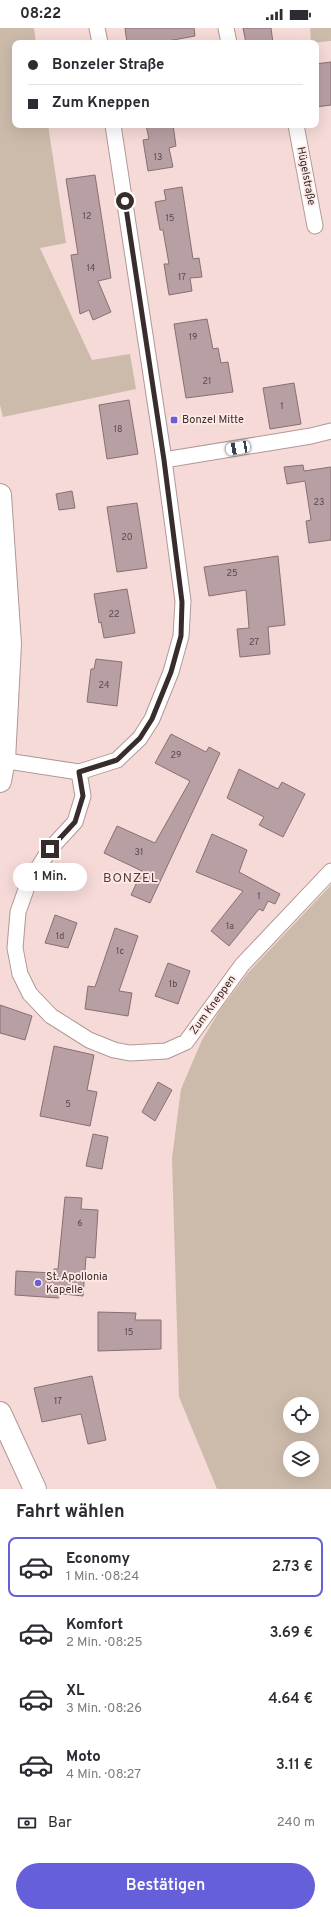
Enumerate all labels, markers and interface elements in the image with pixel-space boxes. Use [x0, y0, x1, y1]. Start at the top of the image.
text: 08:22 [20, 5, 61, 24]
text: Bonzeler Straße [52, 56, 164, 75]
text: Zum Kneppen [52, 94, 150, 113]
street label: Hügelstraße [293, 145, 319, 207]
house number: 13 [154, 152, 162, 163]
route start [116, 192, 134, 210]
house number: 12 [83, 211, 91, 222]
house number: 15 [166, 213, 174, 224]
house number: 14 [87, 263, 96, 274]
house number: 17 [178, 272, 186, 283]
house number: 19 [189, 332, 197, 343]
house number: 21 [203, 376, 211, 387]
house number: 1 [280, 401, 284, 412]
place label: Bonzel Mitte [182, 413, 244, 427]
marker: Bonzel Mitte [169, 415, 179, 425]
house number: 18 [114, 424, 122, 435]
car [225, 440, 251, 456]
house number: 23 [314, 497, 324, 508]
house number: 20 [121, 532, 133, 543]
house number: 25 [226, 568, 238, 579]
house number: 22 [108, 609, 120, 620]
house number: 27 [249, 637, 259, 648]
house number: 24 [98, 680, 110, 691]
house number: 29 [171, 750, 181, 761]
route end [41, 840, 59, 858]
house number: 31 [135, 847, 143, 858]
callout: 1 Min. [13, 863, 87, 891]
text: 1 Min. [33, 869, 67, 885]
district label: BONZEL [103, 871, 159, 887]
house number: 1 [257, 891, 261, 902]
house number: 1a [226, 921, 234, 932]
house number: 1d [56, 931, 64, 942]
house number: 1c [116, 946, 124, 957]
street label: Zum Kneppen [187, 973, 239, 1037]
house number: 1b [169, 979, 177, 990]
house number: 5 [65, 1099, 71, 1110]
house number: 6 [77, 1218, 83, 1229]
place label: St. Apollonia Kapelle [46, 1270, 108, 1297]
marker: St. Apollonia Kapelle [33, 1278, 43, 1288]
house number: 15 [125, 1327, 133, 1338]
house number: 17 [54, 1396, 62, 1407]
map controls [283, 1397, 319, 1477]
button: locate [283, 1397, 319, 1433]
button: layers [283, 1441, 319, 1477]
text: Fahrt wählen [16, 1501, 125, 1524]
icon: car [18, 1549, 54, 1585]
text: Economy [66, 1550, 130, 1569]
text: 2.73 € [272, 1558, 313, 1577]
text: 1 Min. · 08:24 [66, 1569, 139, 1585]
icon: car [18, 1615, 54, 1651]
text: Komfort [66, 1616, 123, 1635]
text: 3.69 € [269, 1624, 313, 1643]
text: 2 Min. · 08:25 [66, 1635, 142, 1651]
icon: car [18, 1681, 54, 1717]
text: XL [66, 1682, 84, 1701]
text: 4.64 € [268, 1690, 313, 1709]
text: 3 Min. · 08:26 [66, 1701, 142, 1717]
icon: car [18, 1747, 54, 1783]
text: Moto [66, 1748, 101, 1767]
text: 3.11 € [276, 1756, 313, 1775]
text: 4 Min. · 08:27 [66, 1767, 141, 1783]
icon: cash [16, 1812, 38, 1834]
text: Bar [48, 1814, 72, 1833]
text: 240 m [277, 1815, 315, 1831]
button: Bestätigen [16, 1863, 315, 1909]

